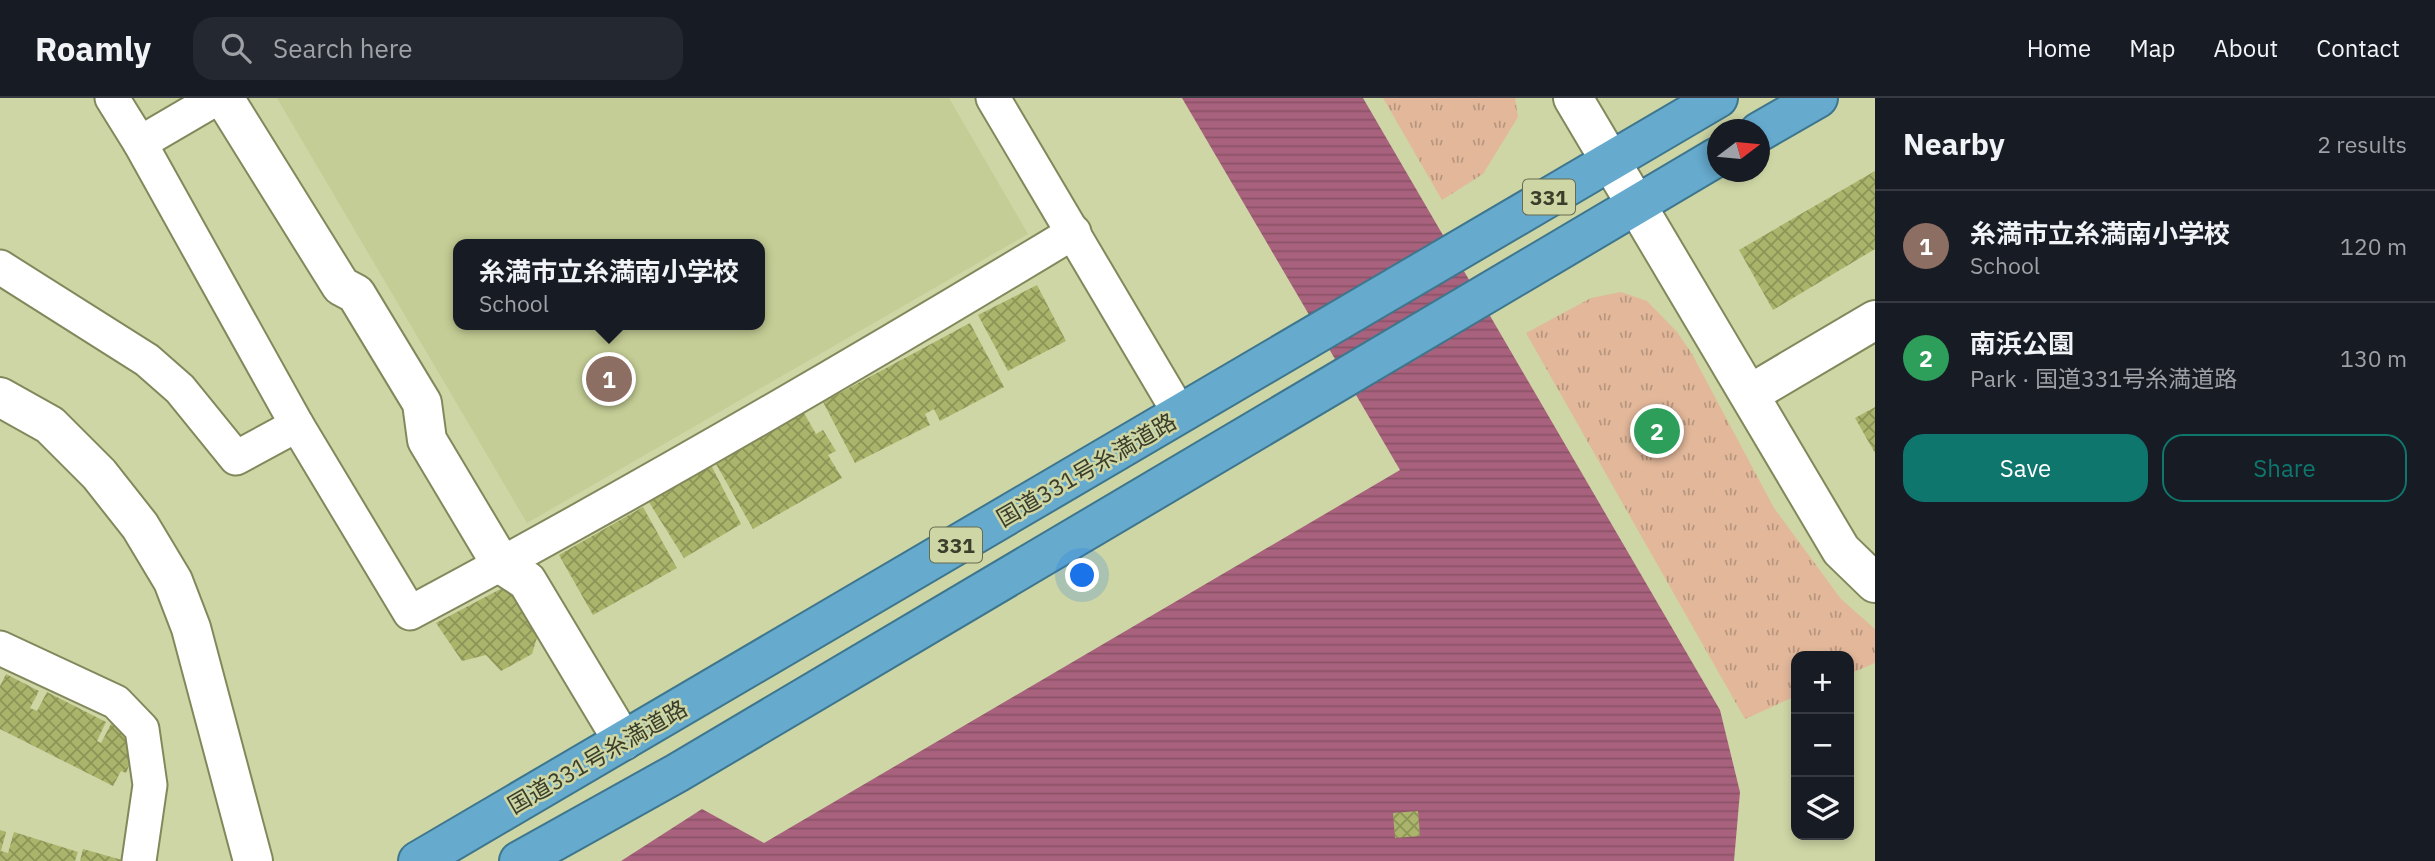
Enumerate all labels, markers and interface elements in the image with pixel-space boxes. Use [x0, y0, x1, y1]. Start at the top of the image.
search box [193, 17, 683, 80]
text: Roamly [35, 27, 151, 70]
icon: search [217, 29, 255, 67]
text: Search here [273, 31, 412, 65]
text: Home [2027, 32, 2091, 64]
text: Map [2129, 32, 2175, 64]
text: About [2213, 32, 2278, 64]
text: Contact [2316, 32, 2400, 64]
north arrow [1707, 119, 1770, 182]
text: Nearby [1903, 124, 2005, 163]
text: 2 results [2317, 129, 2407, 159]
road number: 331 [1523, 180, 1575, 214]
text: 糸満市立糸満南小学校 [1970, 216, 2230, 250]
text: 1 [1919, 231, 1933, 261]
text: 120 m [2340, 231, 2407, 261]
popup [453, 239, 765, 330]
text: School [1970, 250, 2040, 280]
text: 糸満市立糸満南小学校 [479, 254, 739, 288]
text: School [479, 288, 549, 318]
text: 南浜公園 [1970, 326, 2074, 360]
text: 2 [1919, 343, 1933, 373]
text: 130 m [2340, 343, 2407, 373]
pin: 1 [586, 353, 632, 405]
text: Park · 国道331号糸満道路 [1970, 363, 2237, 393]
street label: 国道331号糸満道路 [991, 405, 1181, 533]
pin: 2 [1634, 405, 1680, 457]
button: Save [1903, 434, 2148, 502]
button: Share [2162, 434, 2407, 502]
road number: 331 [930, 528, 982, 562]
your location [1065, 558, 1099, 592]
map controls [1791, 651, 1854, 840]
button: + [1791, 651, 1854, 714]
street label: 国道331号糸満道路 [502, 692, 692, 820]
button: − [1791, 714, 1854, 777]
button: layers [1791, 777, 1854, 840]

